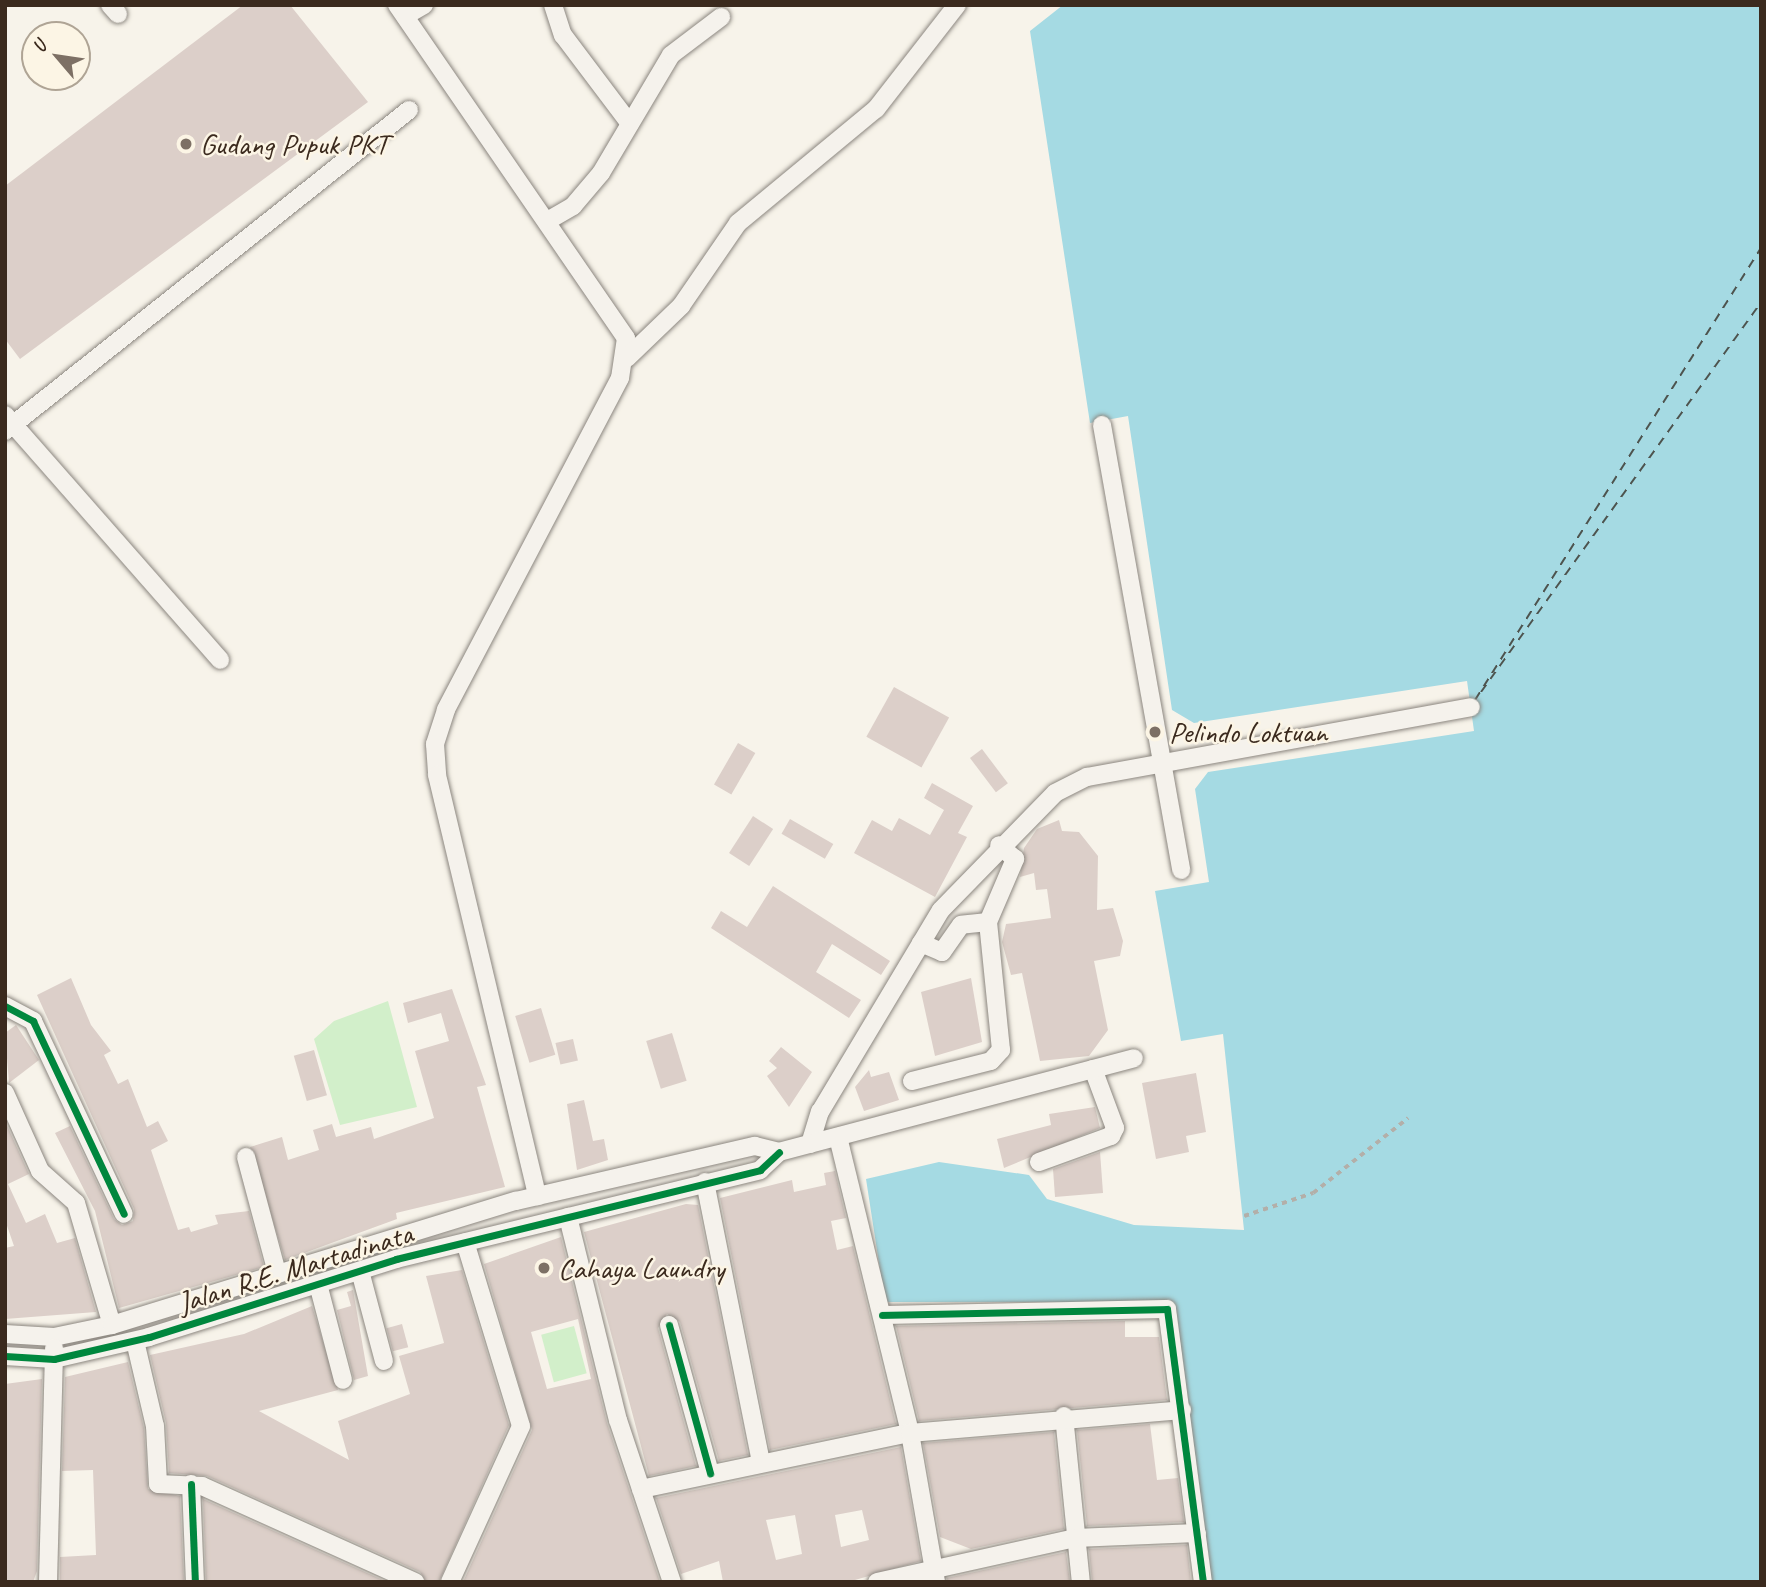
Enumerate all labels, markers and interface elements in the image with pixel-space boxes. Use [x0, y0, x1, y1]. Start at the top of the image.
north arrow [21, 21, 91, 91]
text: U [27, 37, 52, 57]
place label: Gudang Pupuk PKT [200, 126, 388, 162]
marker: Gudang Pupuk PKT [178, 136, 194, 152]
place label: Pelindo Loktuan [1169, 714, 1327, 750]
marker: Pelindo Loktuan [1147, 724, 1163, 740]
street label: Jalan R.E. Martadinata [173, 1215, 417, 1321]
place label: Cahaya Laundry [558, 1250, 724, 1286]
marker: Cahaya Laundry [536, 1260, 552, 1276]

